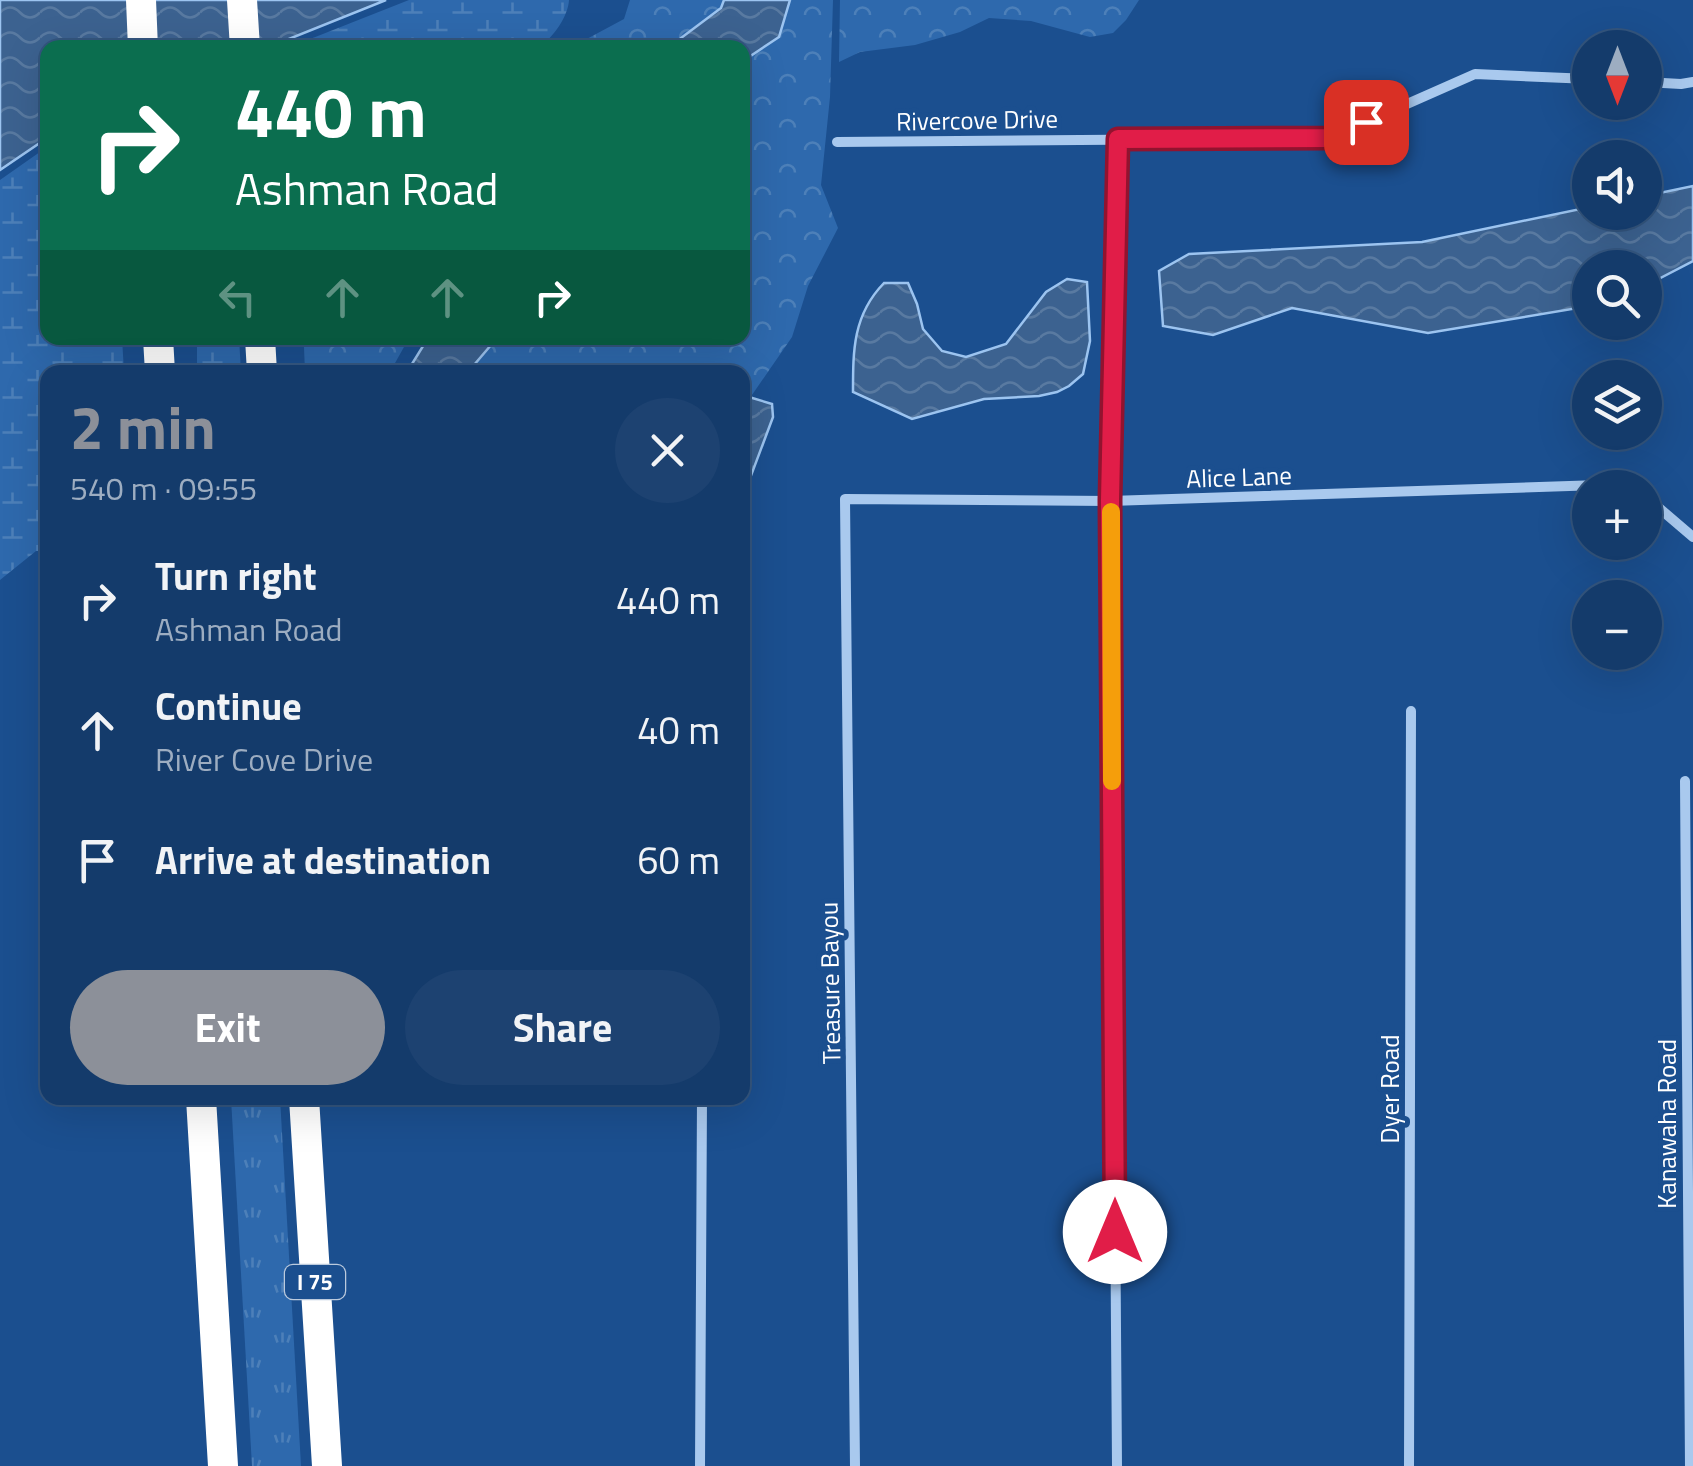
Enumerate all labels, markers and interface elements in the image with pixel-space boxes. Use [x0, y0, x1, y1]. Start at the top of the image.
north arrow [1572, 30, 1662, 120]
map controls [1572, 30, 1662, 670]
text: 440 m [235, 58, 427, 164]
icon: right [70, 80, 200, 210]
pin [1324, 80, 1409, 165]
icon: arrive [1339, 95, 1394, 150]
street label: Rivercove Drive [896, 100, 1058, 140]
button: sound [1572, 140, 1662, 230]
text: Ashman Road [235, 154, 499, 222]
button: search [1572, 250, 1662, 340]
icon: left [210, 270, 265, 325]
icon: ahead [315, 270, 370, 325]
icon: ahead [420, 270, 475, 325]
icon: right [525, 270, 580, 325]
button: layers [1572, 360, 1662, 450]
text: 2 min [70, 381, 216, 472]
button: close [615, 398, 720, 503]
street label: Alice Lane [1186, 456, 1292, 498]
text: 540 m · 09:55 [70, 464, 257, 512]
button: + [1572, 470, 1662, 560]
text: Turn right [155, 547, 317, 605]
text: 440 m [616, 571, 720, 629]
icon: right [70, 573, 125, 628]
button: − [1572, 580, 1662, 670]
text: Ashman Road [155, 605, 342, 653]
text: Continue [155, 677, 302, 735]
text: 40 m [637, 701, 720, 759]
icon: ahead [70, 703, 125, 758]
text: River Cove Drive [155, 735, 373, 783]
text: Arrive at destination [155, 831, 491, 889]
text: 60 m [637, 831, 720, 889]
icon: arrive [70, 833, 125, 888]
street label: Treasure Bayou [810, 902, 850, 1064]
button: Exit [70, 970, 385, 1085]
button: Share [405, 970, 720, 1085]
street label: Dyer Road [1371, 1035, 1409, 1143]
street label: Kanawaha Road [1648, 1039, 1686, 1209]
position arrow [1063, 1180, 1167, 1284]
road number: I 75 [285, 1265, 345, 1299]

